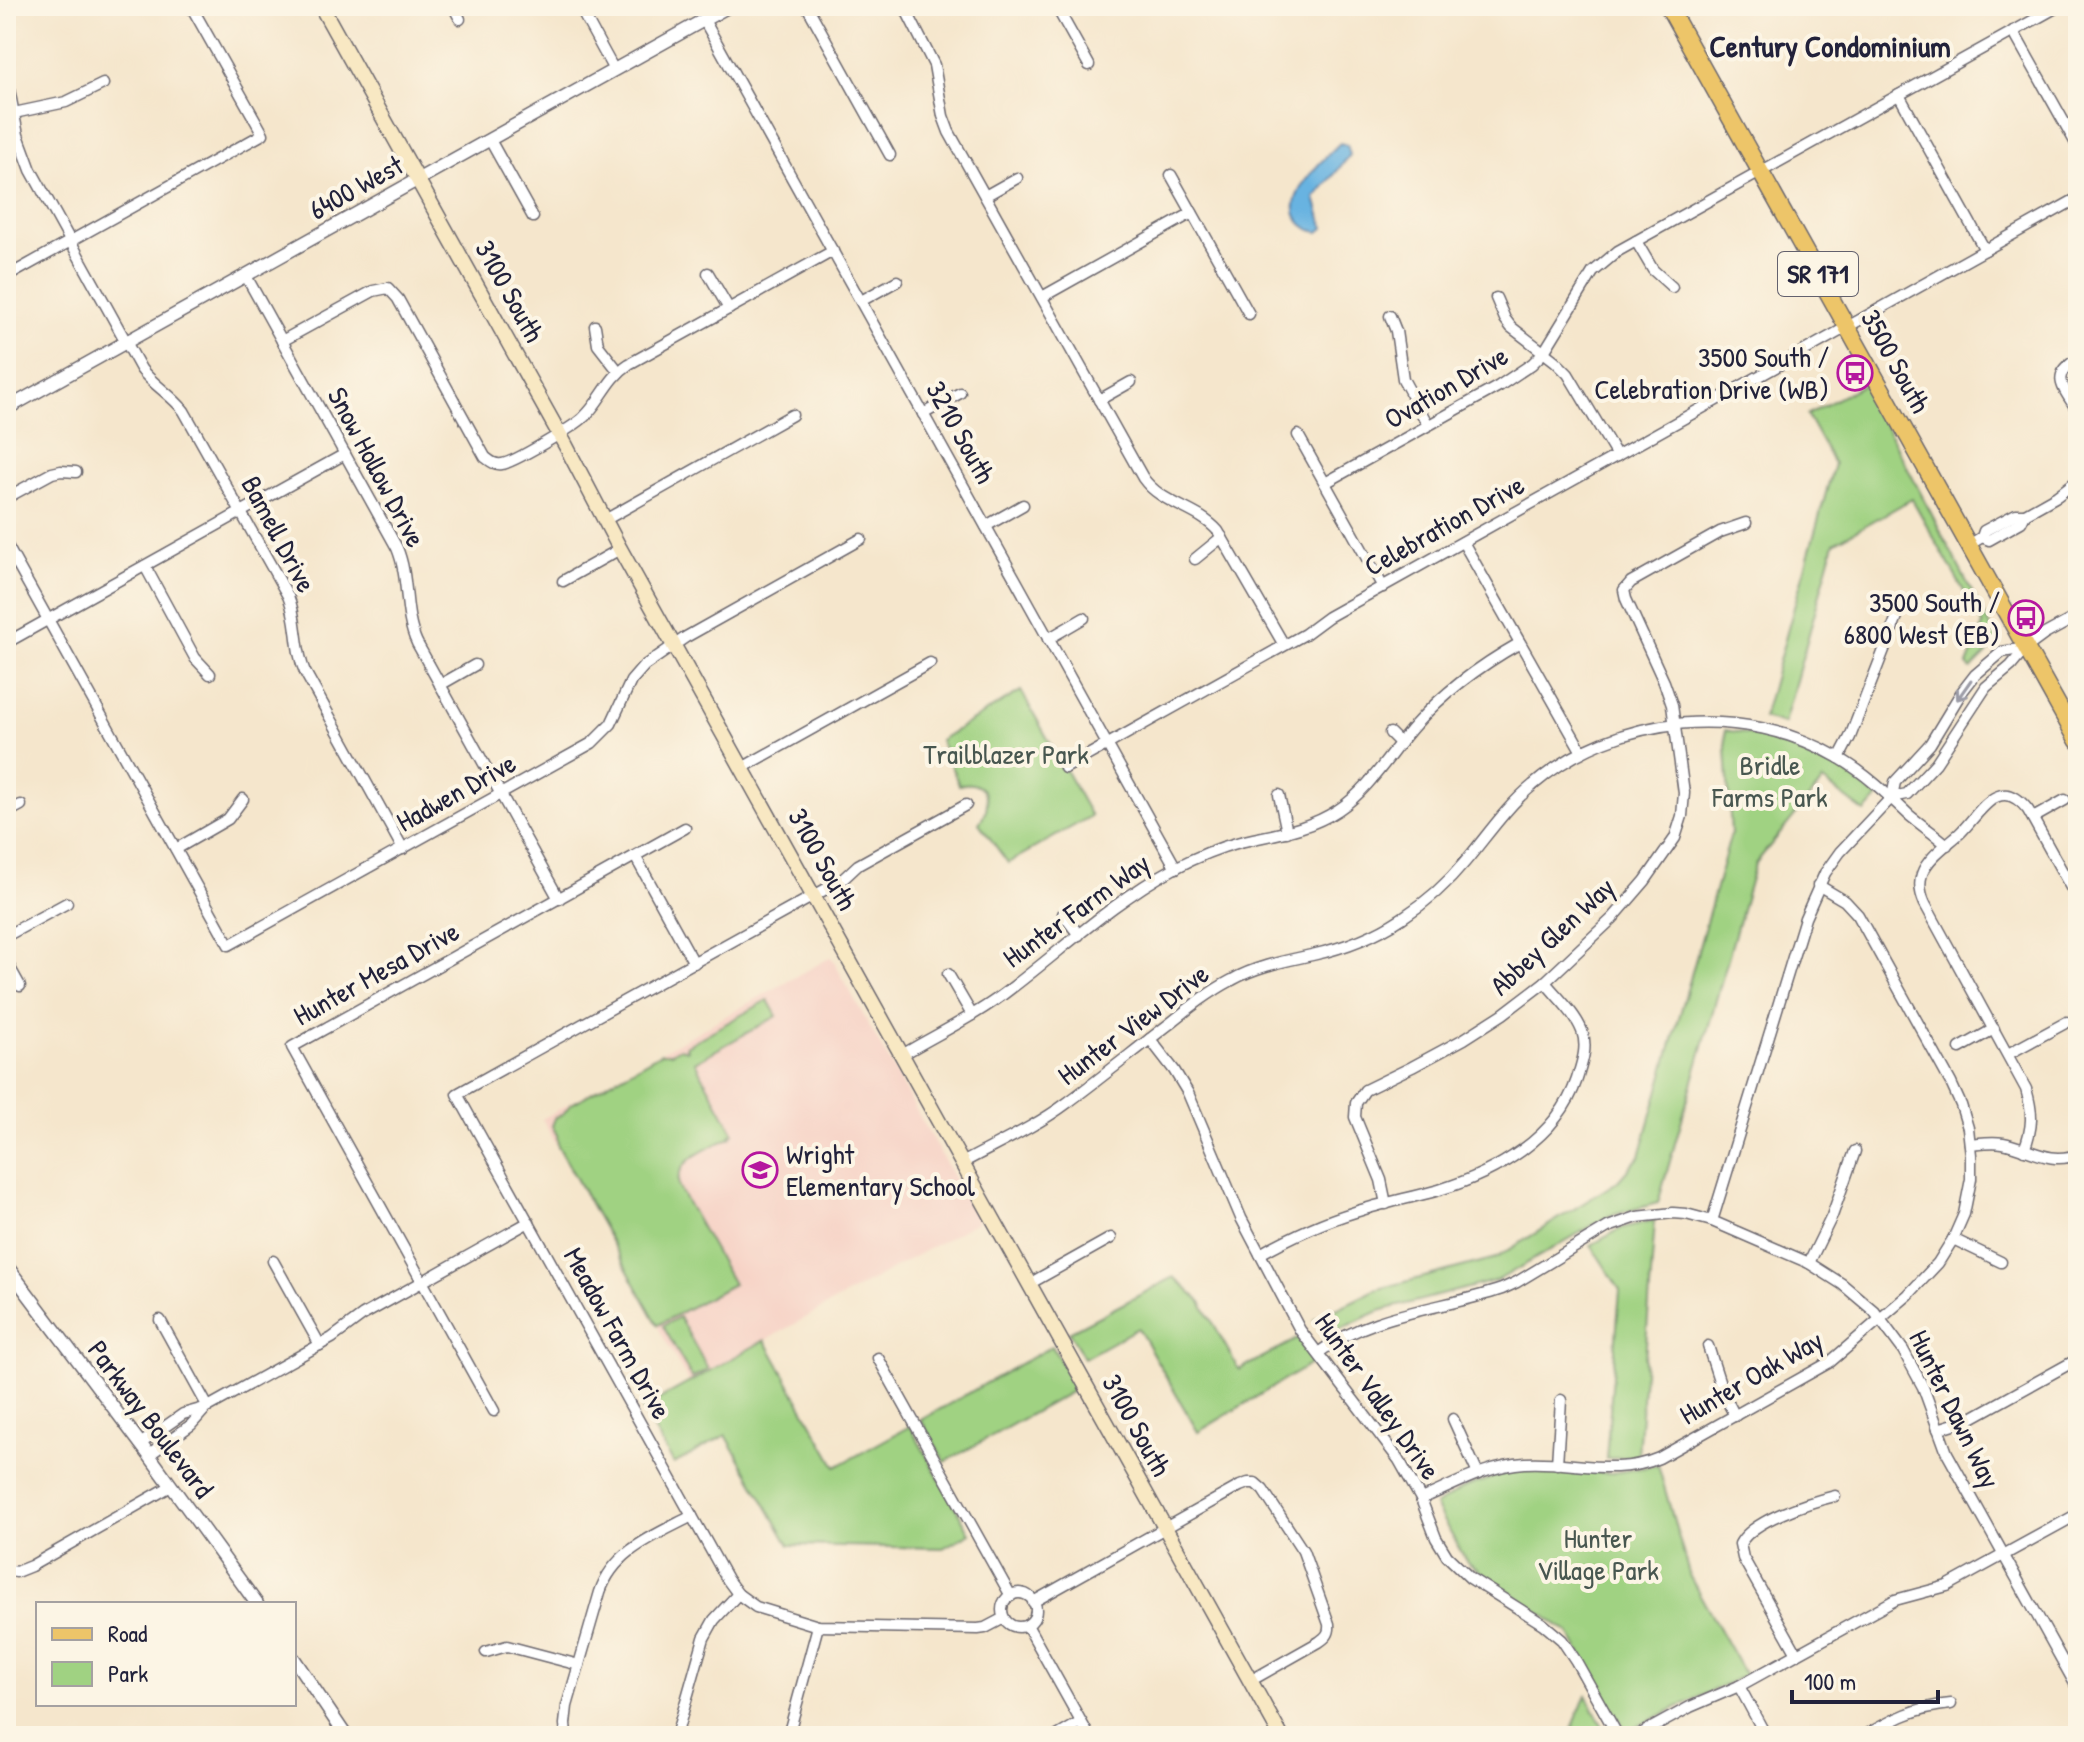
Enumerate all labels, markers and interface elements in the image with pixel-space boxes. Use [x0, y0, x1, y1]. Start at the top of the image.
district label: Century Condominium [1709, 26, 1951, 67]
street label: 6400 West [302, 145, 410, 228]
street label: 3100 South [466, 233, 554, 349]
road number: SR 171 [1778, 252, 1858, 296]
street label: 3500 South [1852, 303, 1940, 420]
street label: Ovation Drive [1377, 336, 1515, 438]
place label: 3500 South / Celebration Drive (WB) [1594, 338, 1829, 408]
bus stop icon: 3500 South / Celebration Drive (WB) [1836, 354, 1874, 392]
street label: 3210 South [917, 374, 1005, 490]
street label: Snow Hollow Drive [319, 380, 435, 554]
street label: Celebration Drive [1357, 465, 1531, 585]
street label: Bamell Drive [233, 469, 325, 599]
place label: 3500 South / 6800 West (EB) [1844, 583, 2000, 653]
bus stop icon: 3500 South / 6800 West (EB) [2007, 599, 2045, 637]
one-way arrow [1956, 678, 1972, 700]
park label: Trailblazer Park [923, 735, 1089, 773]
street label: Hadwen Drive [390, 744, 522, 840]
park label: Bridle Farms Park [1711, 746, 1828, 816]
street label: 3100 South [779, 801, 867, 917]
street label: Hunter Farm Way [995, 844, 1157, 976]
street label: Abbey Glen Way [1481, 868, 1623, 1004]
street label: Hunter Mesa Drive [286, 912, 466, 1034]
street label: Hunter View Drive [1050, 955, 1216, 1093]
place label: Wright Elementary School [786, 1135, 976, 1205]
school or university icon: Wright Elementary School [741, 1151, 779, 1189]
street label: Meadow Farm Drive [555, 1240, 681, 1426]
street label: Hunter Valley Drive [1306, 1305, 1450, 1487]
street label: Hunter Oak Way [1672, 1321, 1830, 1433]
street label: Hunter Dawn Way [1900, 1324, 2010, 1494]
street label: Parkway Boulevard [79, 1332, 223, 1506]
street label: 3100 South [1093, 1367, 1181, 1483]
park label: Hunter Village Park [1537, 1519, 1659, 1589]
legend [36, 1602, 296, 1706]
text: Road [108, 1617, 147, 1649]
scale bar [1792, 1654, 1938, 1704]
text: Park [108, 1657, 148, 1689]
text: 100 m [1804, 1665, 1856, 1697]

